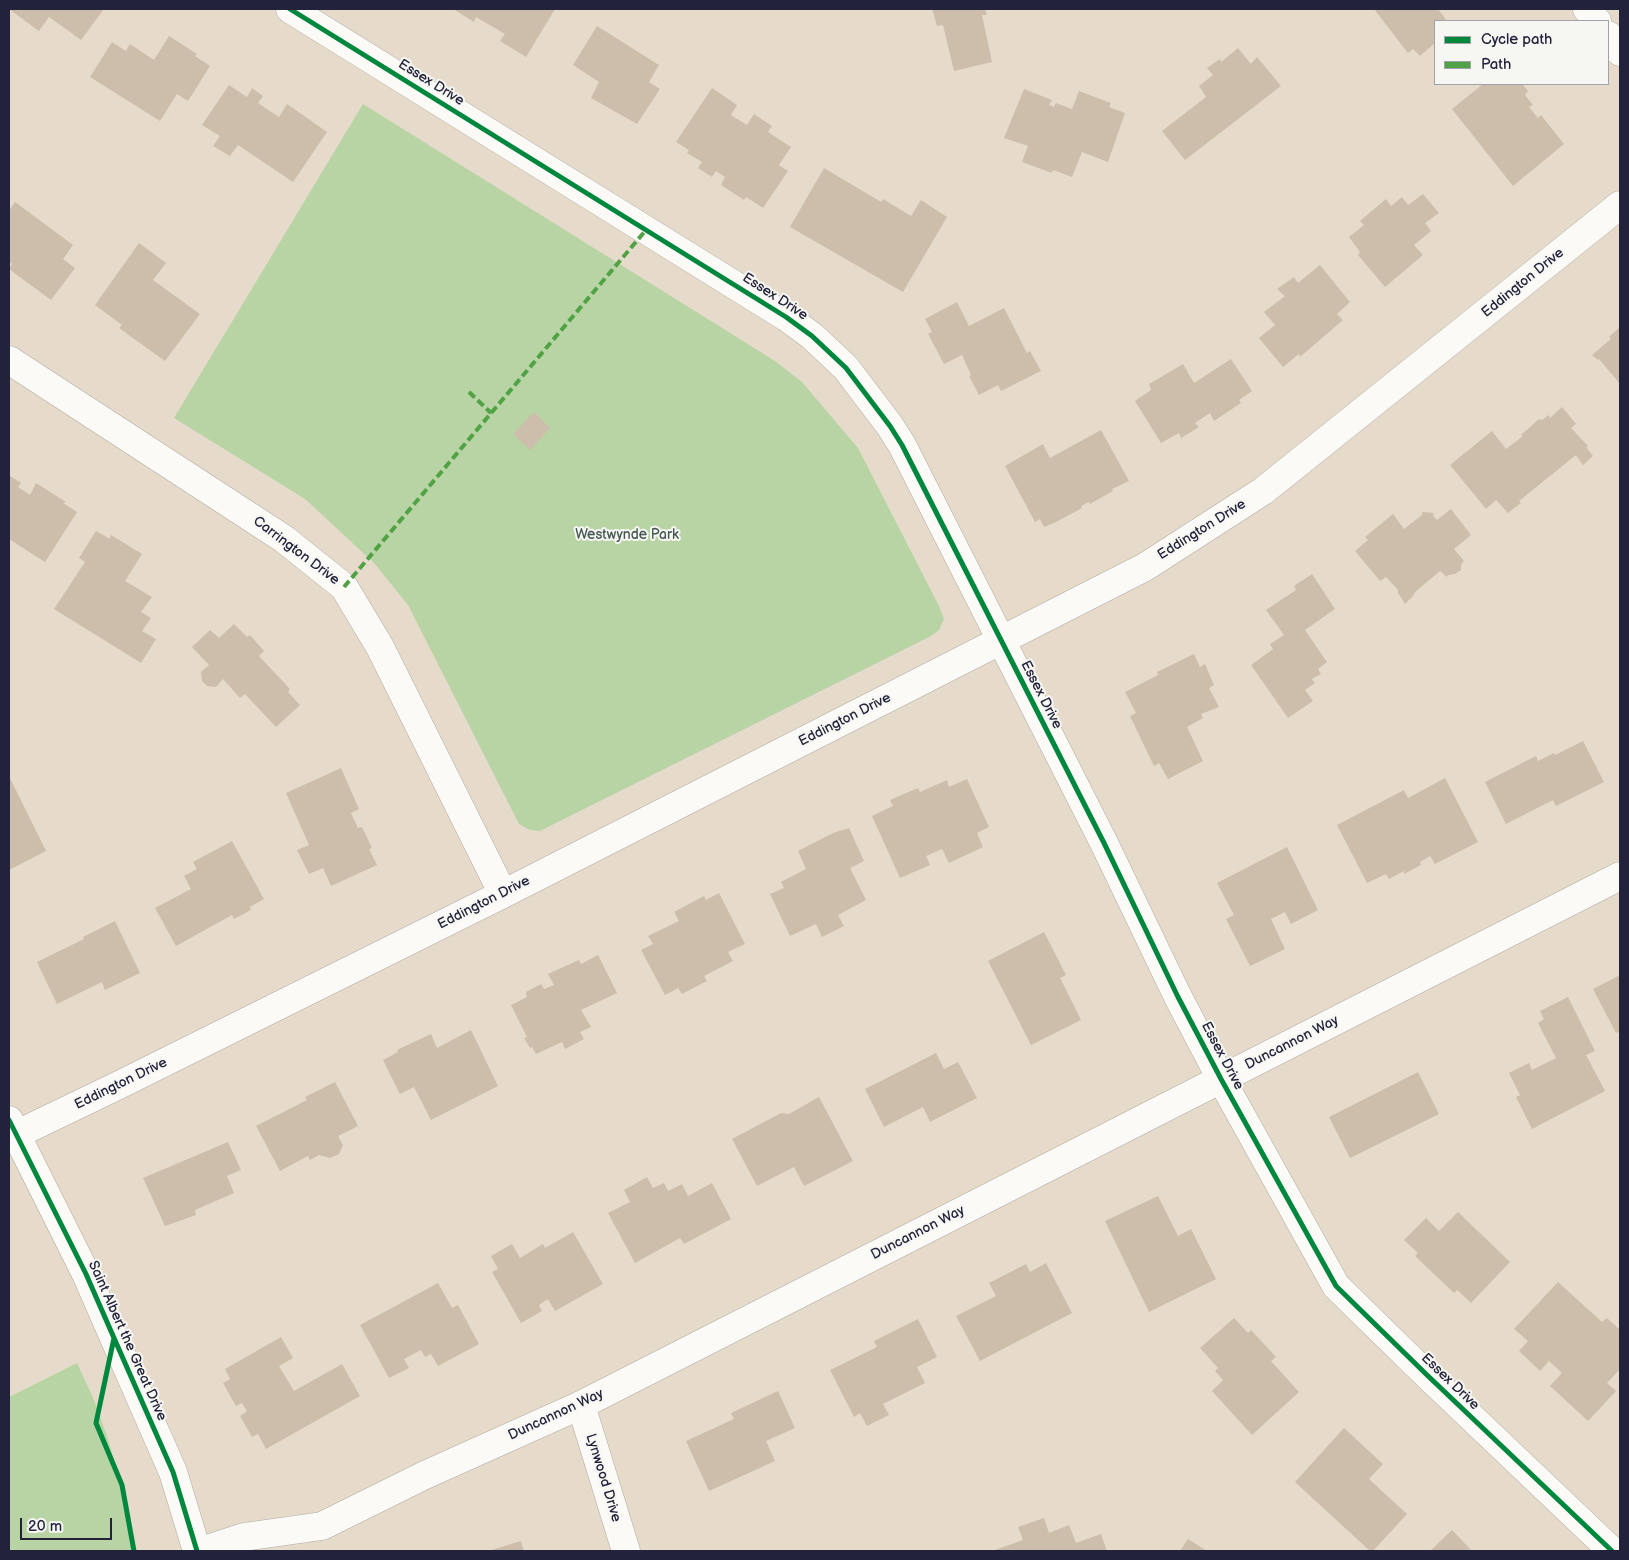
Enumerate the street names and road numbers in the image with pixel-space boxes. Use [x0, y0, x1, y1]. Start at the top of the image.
street label: Essex Drive [395, 56, 467, 110]
street label: Eddington Drive [1478, 245, 1568, 321]
street label: Essex Drive [739, 270, 811, 324]
street label: Eddington Drive [1155, 496, 1249, 564]
street label: Carrington Drive [250, 513, 342, 589]
street label: Essex Drive [1017, 658, 1065, 732]
street label: Eddington Drive [796, 690, 894, 750]
street label: Eddington Drive [435, 873, 533, 933]
street label: Duncannon Way [1242, 1012, 1342, 1074]
street label: Essex Drive [1197, 1019, 1247, 1093]
street label: Eddington Drive [72, 1054, 170, 1114]
street label: Duncannon Way [868, 1202, 968, 1264]
street label: Saint Albert the Great Drive [84, 1258, 170, 1424]
street label: Essex Drive [1417, 1350, 1483, 1414]
street label: Duncannon Way [506, 1386, 606, 1444]
street label: Lynwood Drive [582, 1432, 624, 1524]

